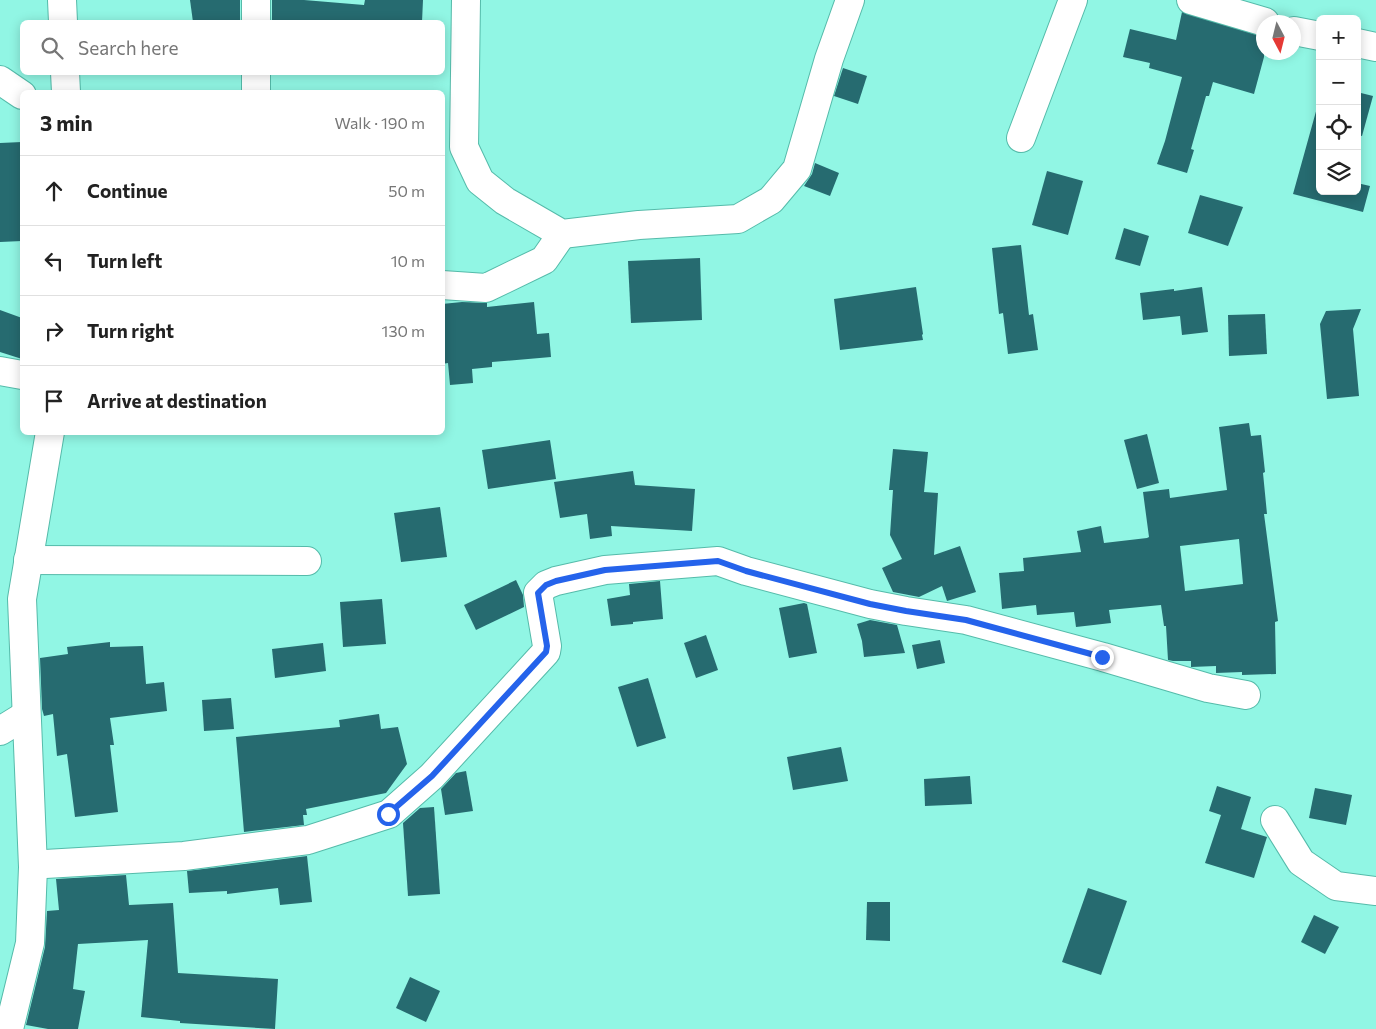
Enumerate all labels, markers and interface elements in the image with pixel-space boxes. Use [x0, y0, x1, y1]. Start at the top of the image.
north arrow [1256, 15, 1301, 60]
map controls [1316, 15, 1361, 195]
button: + [1316, 15, 1361, 60]
search box [20, 20, 445, 75]
icon: search [38, 34, 66, 62]
text: Search here [78, 36, 178, 59]
button: − [1316, 60, 1361, 105]
button: locate [1316, 105, 1361, 150]
text: 3 min [40, 110, 93, 135]
text: Walk · 190 m [335, 113, 425, 132]
button: layers [1316, 150, 1361, 195]
icon: ahead [40, 177, 68, 205]
text: Continue [87, 179, 167, 202]
text: 50 m [388, 181, 425, 200]
icon: left [40, 247, 68, 275]
text: Turn left [87, 249, 162, 272]
text: 10 m [391, 251, 425, 270]
icon: right [40, 317, 68, 345]
text: Turn right [87, 319, 174, 342]
text: 130 m [382, 321, 425, 340]
icon: arrive [40, 387, 68, 415]
text: Arrive at destination [87, 389, 267, 412]
route end [1091, 646, 1114, 669]
route start [377, 803, 400, 826]

